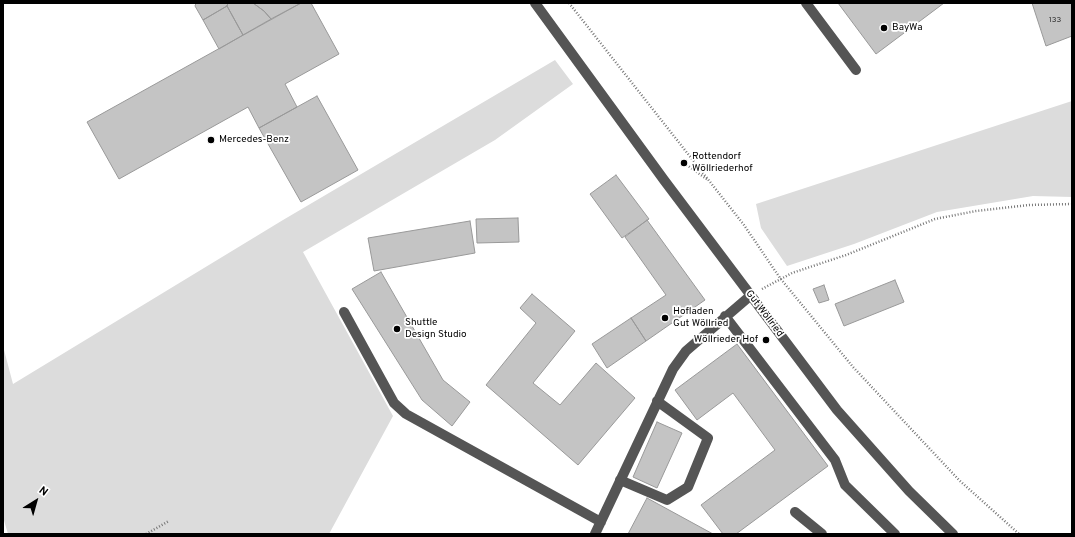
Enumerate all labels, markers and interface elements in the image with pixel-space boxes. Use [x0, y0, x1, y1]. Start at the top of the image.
house number: 133 [1049, 15, 1061, 25]
place label: BayWa [892, 22, 922, 34]
marker: BayWa [879, 23, 889, 33]
place label: Mercedes-Benz [219, 134, 289, 146]
marker: Mercedes-Benz [206, 135, 216, 145]
place label: Rottendorf Wöllriederhof [692, 151, 753, 174]
marker: Rottendorf Wöllriederhof [679, 158, 689, 168]
street label: Gut Wöllried [743, 288, 785, 340]
place label: Hofladen Gut Wöllried [673, 306, 728, 330]
marker: Hofladen Gut Wöllried [660, 313, 670, 323]
place label: Shuttle Design Studio [405, 317, 467, 340]
marker: Shuttle Design Studio [392, 324, 402, 334]
place label: Wöllrieder Hof [694, 334, 758, 346]
marker: Wöllrieder Hof [761, 335, 771, 345]
north arrow [16, 481, 56, 521]
text: N [36, 483, 51, 499]

